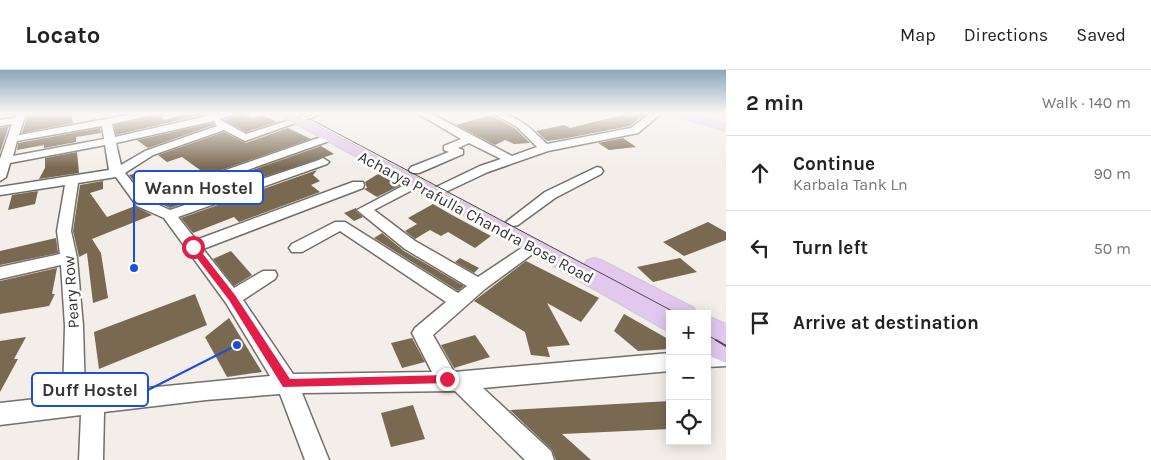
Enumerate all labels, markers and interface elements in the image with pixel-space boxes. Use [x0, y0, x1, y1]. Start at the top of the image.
text: Locato [25, 21, 100, 49]
text: Map [900, 24, 936, 46]
text: Directions [964, 24, 1048, 46]
text: Saved [1076, 24, 1126, 46]
text: 2 min [746, 91, 804, 115]
text: Walk · 140 m [1042, 93, 1131, 112]
street label: Acharya Prafulla Chandra Bose Road [355, 147, 597, 287]
text: Continue [793, 153, 875, 175]
icon: ahead [746, 159, 774, 187]
text: 90 m [1093, 164, 1131, 183]
callout: Wann Hostel [134, 171, 263, 204]
text: Karbala Tank Ln [793, 175, 908, 194]
text: Wann Hostel [145, 177, 253, 199]
icon: left [746, 234, 774, 262]
route start [182, 236, 205, 259]
text: Turn left [793, 237, 868, 259]
text: 50 m [1094, 239, 1131, 258]
street label: Peary Row [59, 255, 83, 329]
icon: arrive [746, 309, 774, 337]
map controls [666, 310, 711, 445]
button: + [666, 310, 711, 355]
text: Arrive at destination [793, 312, 979, 334]
button: − [666, 355, 711, 400]
route end [436, 368, 459, 391]
callout: Duff Hostel [32, 373, 148, 406]
text: Duff Hostel [42, 379, 138, 401]
button: locate [666, 400, 711, 445]

